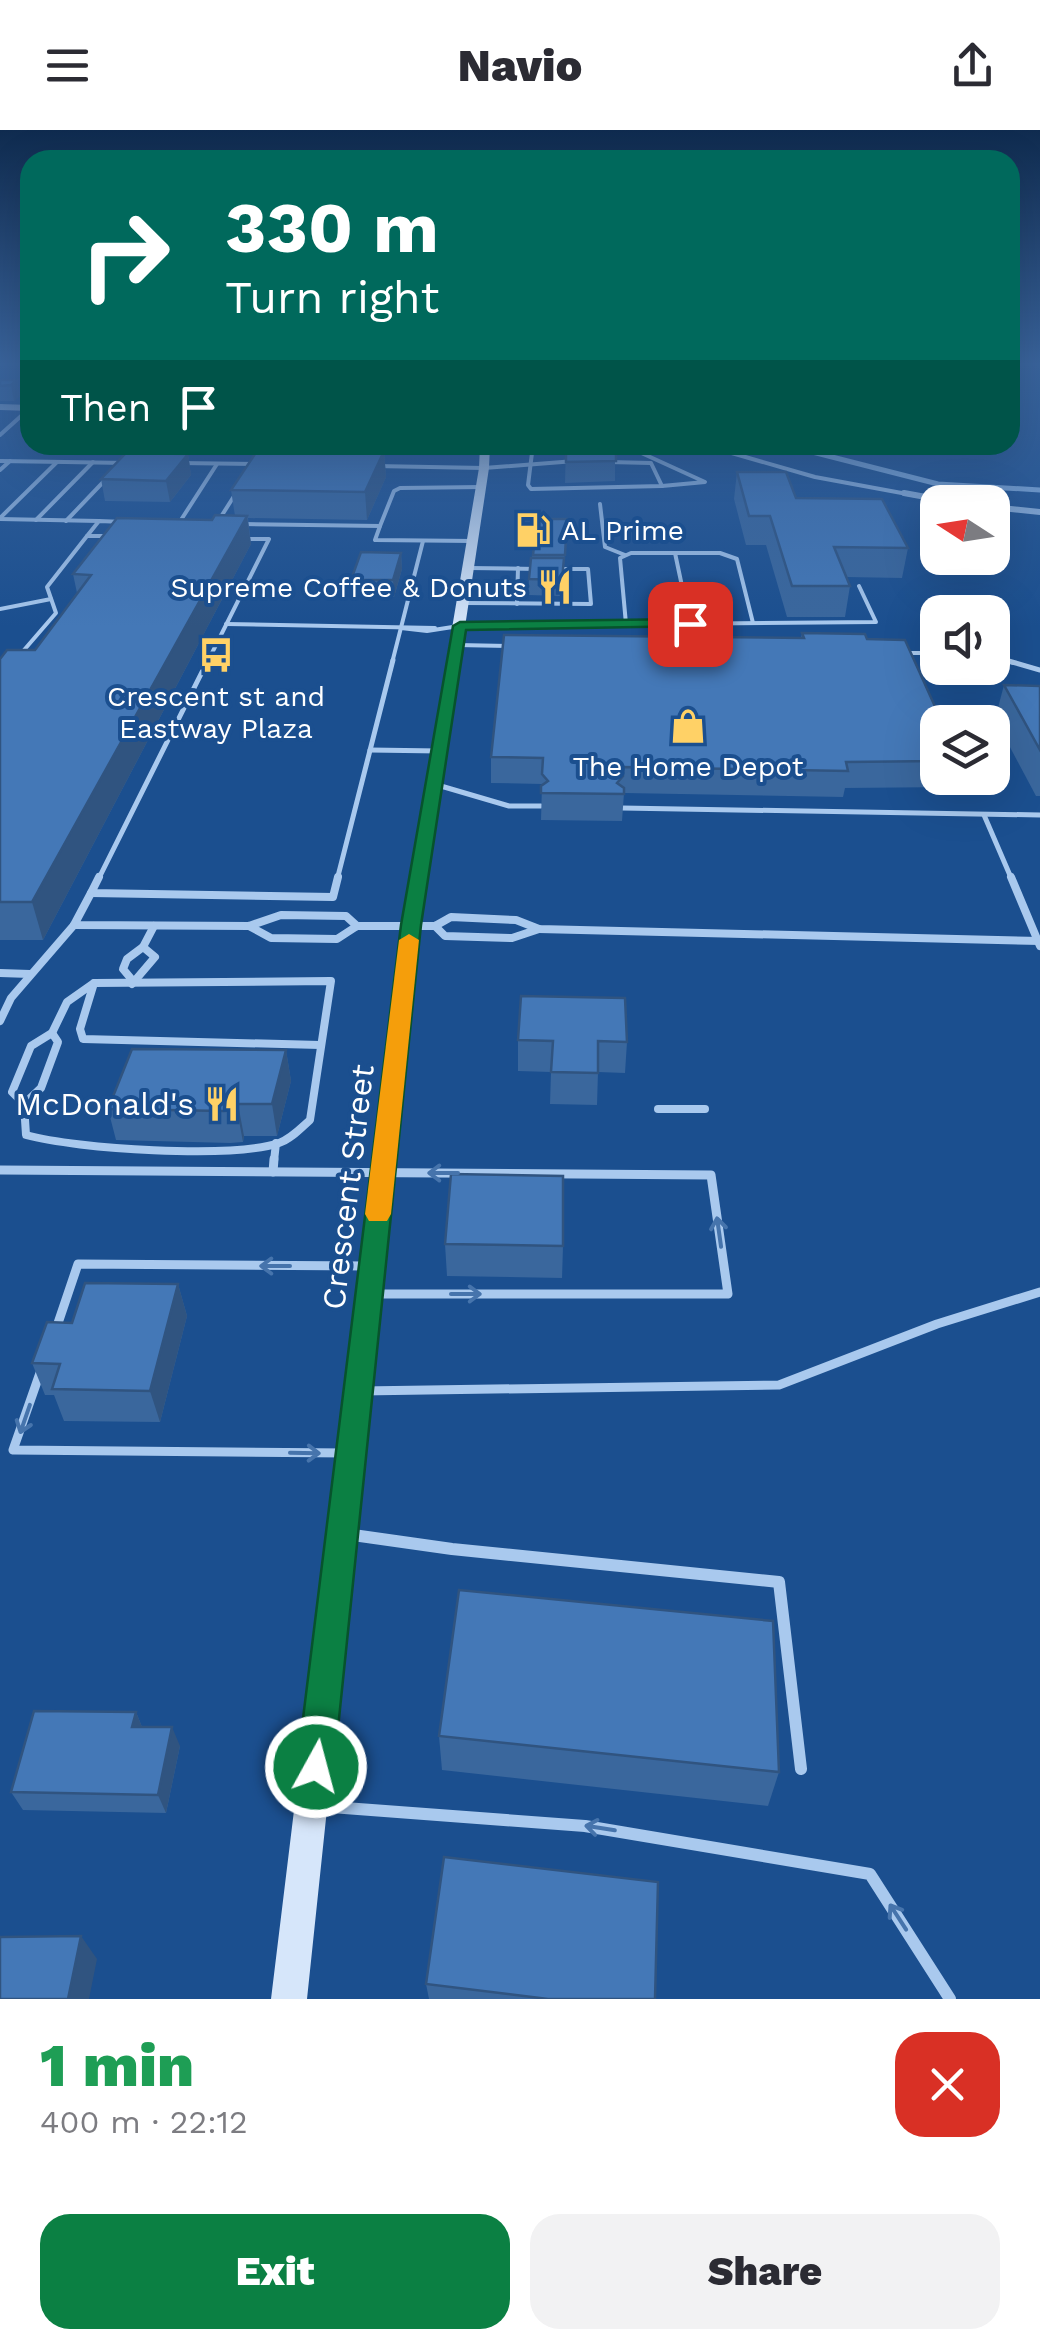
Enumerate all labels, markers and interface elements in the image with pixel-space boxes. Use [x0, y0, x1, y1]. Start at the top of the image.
icon: menu [40, 38, 95, 93]
icon: share [945, 38, 1000, 93]
text: Navio [458, 39, 582, 92]
text: 330 m [225, 187, 439, 269]
icon: right [60, 190, 190, 320]
text: Turn right [225, 271, 439, 324]
icon: arrive [171, 380, 226, 435]
text: Then [60, 386, 151, 430]
north arrow [920, 485, 1010, 575]
map controls [920, 485, 1010, 795]
fuel station icon: AL Prime [514, 511, 552, 549]
place label: AL Prime [561, 514, 684, 547]
restaurant icon: Supreme Coffee & Donuts [536, 568, 574, 606]
place label: Supreme Coffee & Donuts [171, 571, 527, 604]
pin [648, 582, 733, 667]
button: sound [920, 595, 1010, 685]
icon: arrive [663, 597, 718, 652]
bus stop icon: Crescent st and Eastway Plaza [197, 636, 235, 674]
place label: Crescent st and Eastway Plaza [107, 680, 325, 745]
button: layers [920, 705, 1010, 795]
shop icon: The Home Depot [669, 707, 707, 745]
place label: The Home Depot [572, 750, 804, 783]
street label: Crescent Street [314, 1062, 382, 1312]
place label: McDonald's [15, 1085, 194, 1123]
restaurant icon: McDonald's [203, 1085, 241, 1123]
one-way arrow [428, 1164, 460, 1182]
one-way arrow [710, 1216, 728, 1248]
one-way arrow [259, 1256, 291, 1275]
one-way arrow [450, 1284, 482, 1304]
one-way arrow [14, 1402, 32, 1434]
one-way arrow [288, 1444, 320, 1462]
position arrow [264, 1715, 368, 1819]
one-way arrow [584, 1819, 617, 1837]
one-way arrow [887, 1903, 908, 1932]
text: 1 min [40, 2030, 194, 2101]
button: close [895, 2032, 1000, 2137]
text: 400 m · 22:12 [40, 2103, 248, 2141]
button: Exit [40, 2214, 510, 2329]
button: Share [530, 2214, 1000, 2329]

